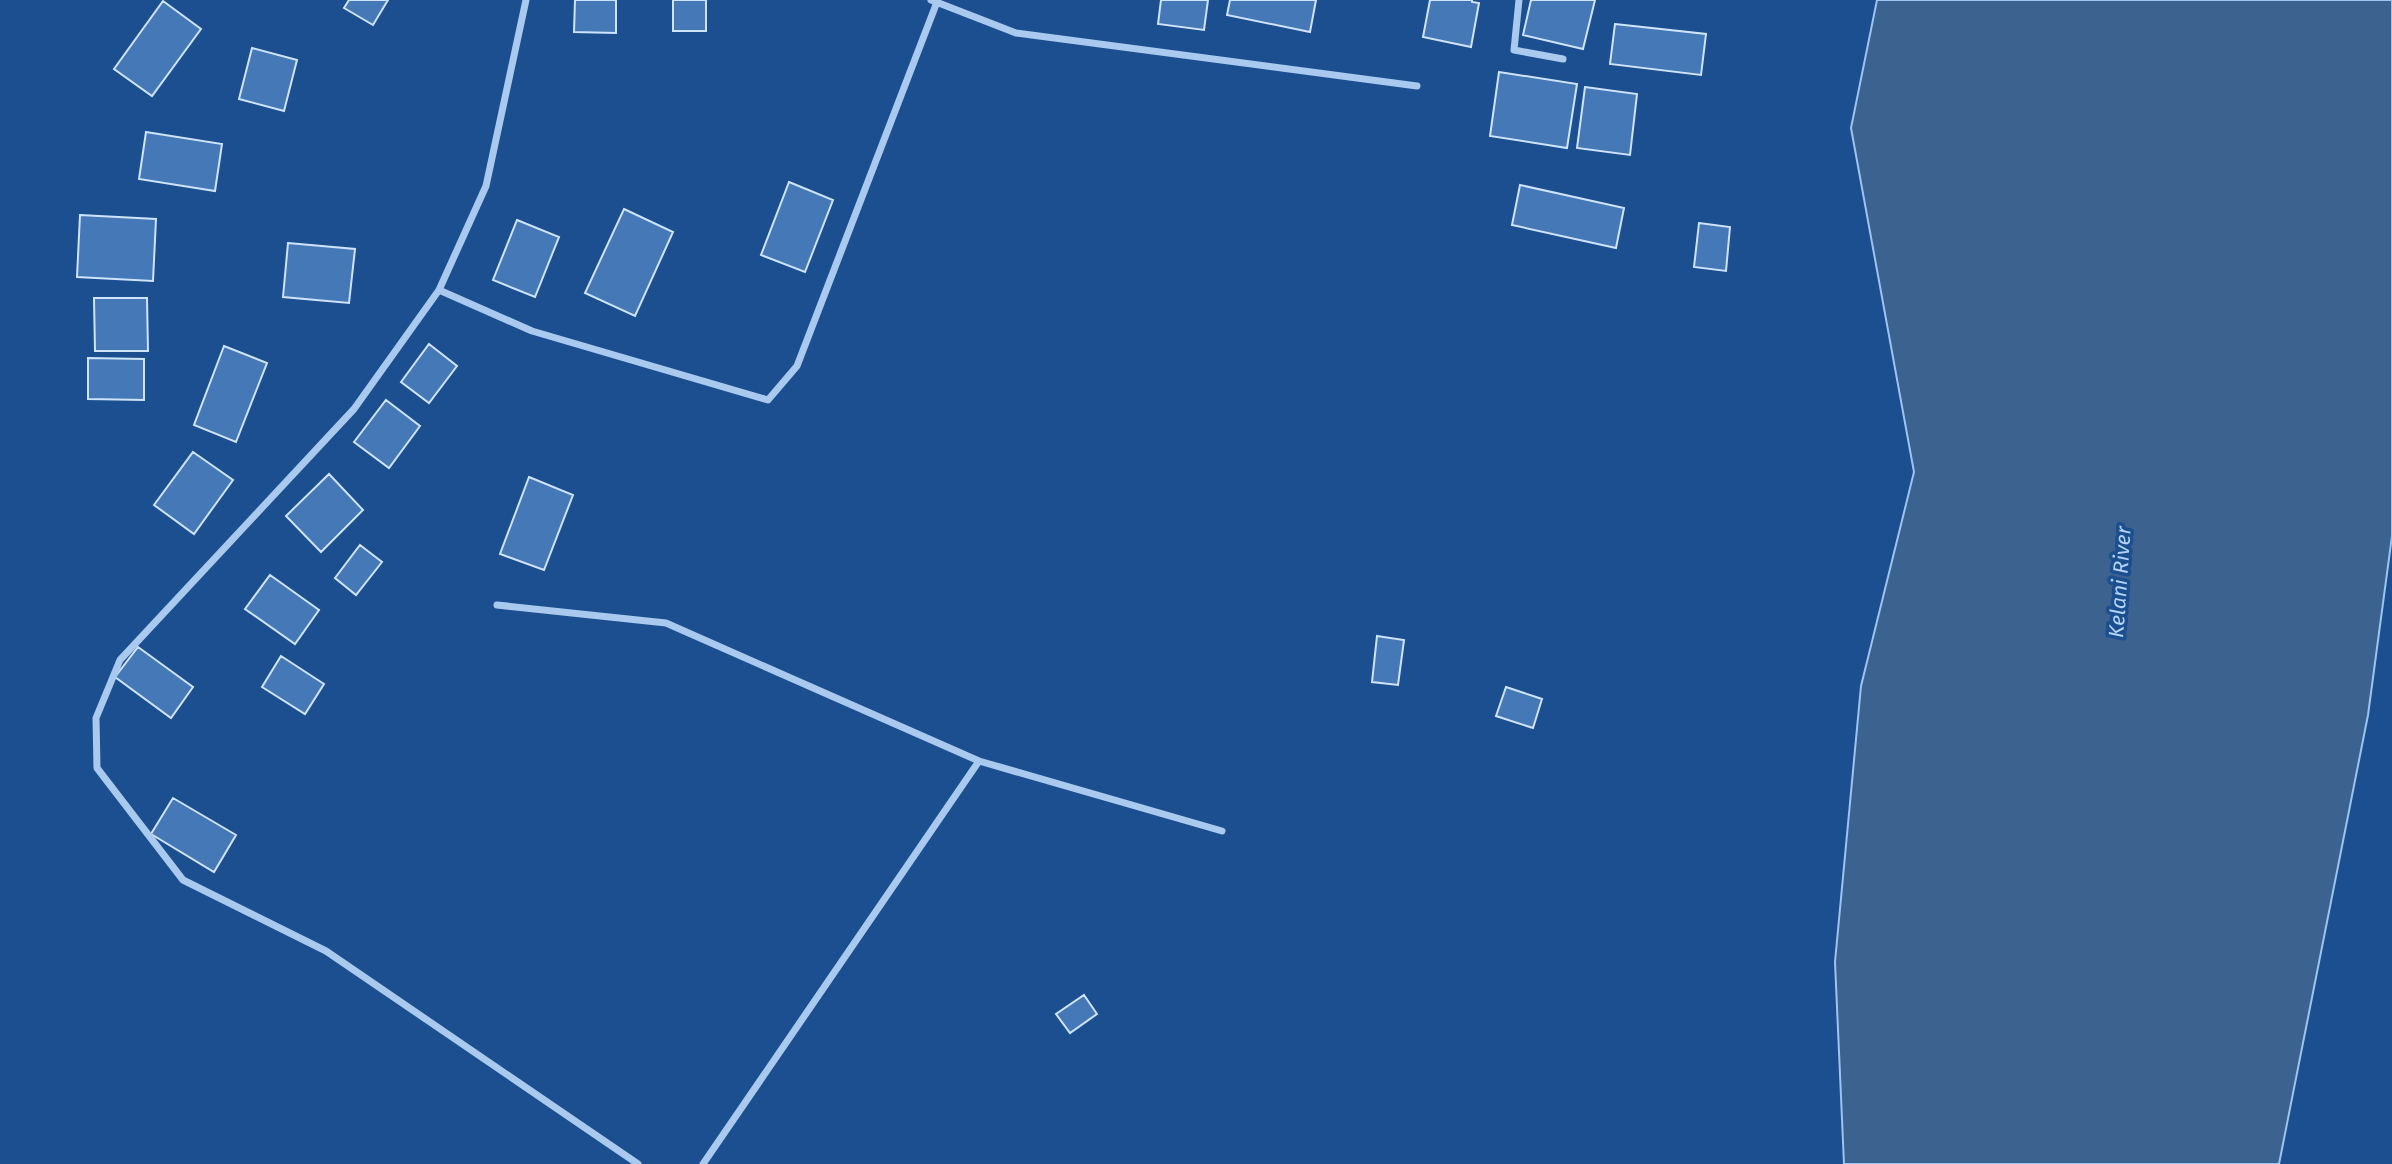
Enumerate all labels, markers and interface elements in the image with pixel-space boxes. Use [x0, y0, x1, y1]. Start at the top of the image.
water label: Kelani River [2103, 524, 2137, 639]

